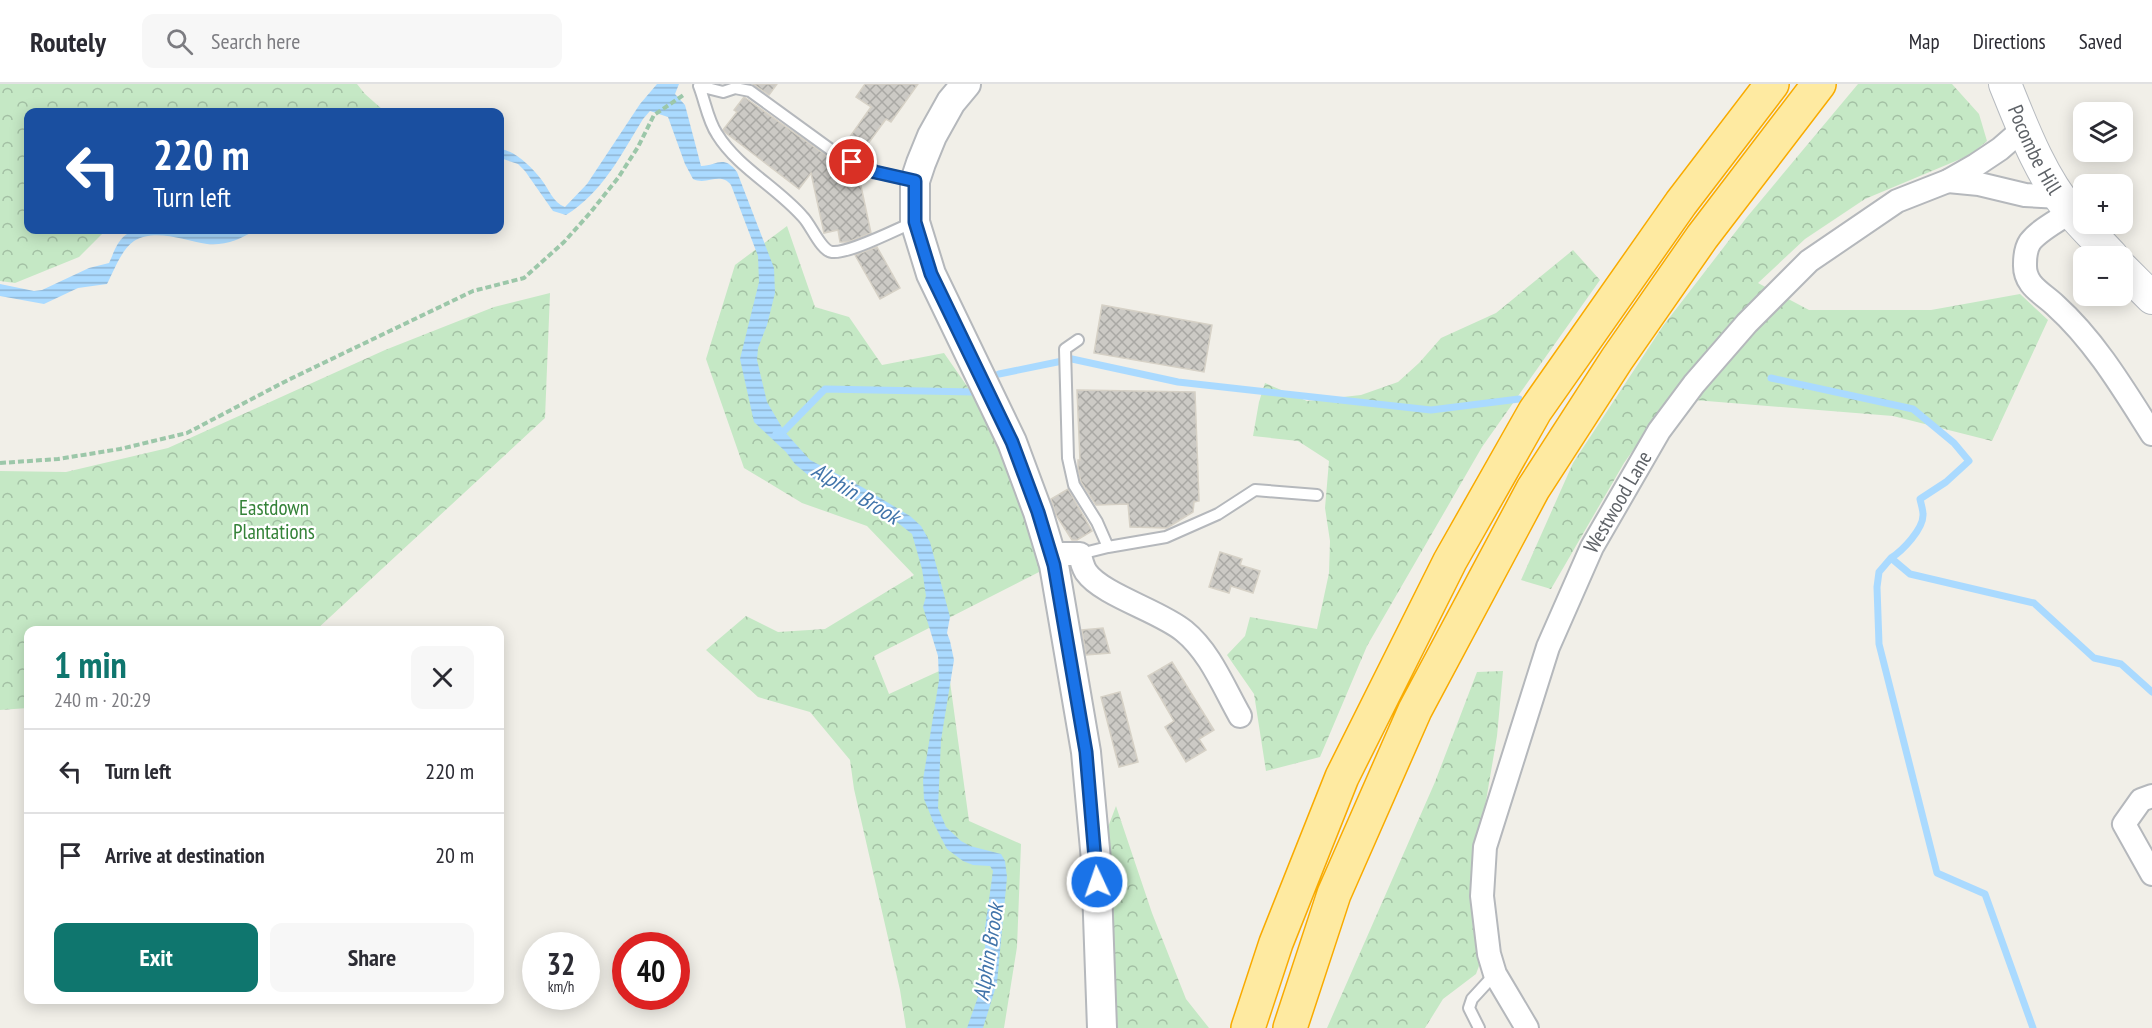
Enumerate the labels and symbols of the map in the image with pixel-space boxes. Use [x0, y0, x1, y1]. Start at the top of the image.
street label: Pocombe Hill [2002, 101, 2068, 199]
pin [826, 136, 877, 187]
street label: Westwood Lane [1577, 446, 1658, 558]
water label: Alphin Brook [807, 456, 907, 531]
park label: Eastdown Plantations [233, 494, 315, 545]
position arrow [1065, 850, 1129, 914]
water label: Alphin Brook [967, 899, 1010, 1002]
speed limit sign: 40 [612, 932, 690, 1010]

